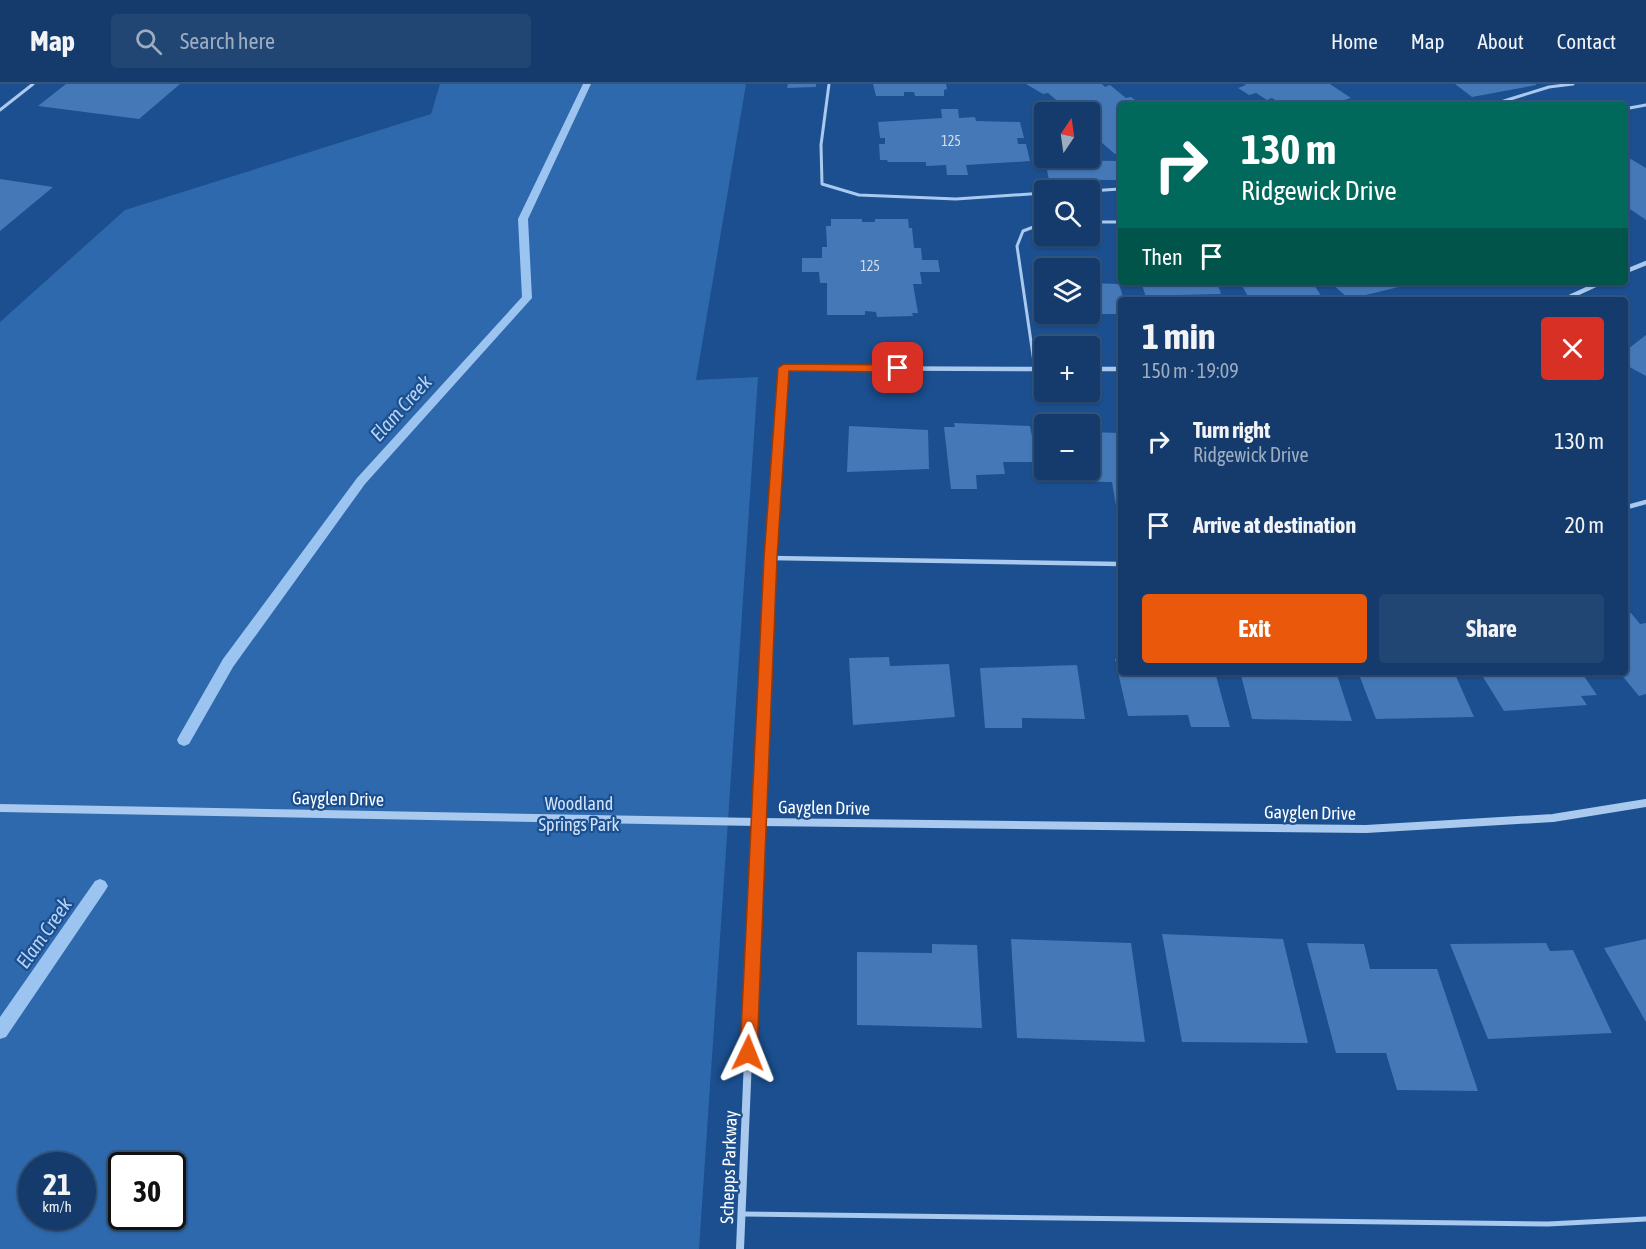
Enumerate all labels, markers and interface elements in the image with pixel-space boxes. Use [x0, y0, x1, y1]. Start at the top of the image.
search box [111, 14, 531, 68]
text: Map [30, 25, 75, 57]
icon: search [132, 25, 165, 58]
text: Search here [180, 28, 275, 54]
text: Home [1331, 29, 1378, 53]
text: Map [1411, 29, 1445, 53]
text: About [1478, 29, 1524, 53]
text: Contact [1557, 29, 1616, 53]
north arrow [1034, 102, 1100, 168]
map controls [1034, 102, 1100, 480]
text: 130 m [1241, 125, 1336, 173]
icon: right [1142, 126, 1220, 204]
house number: 125 [941, 133, 961, 149]
text: Ridgewick Drive [1241, 175, 1397, 206]
button: search [1034, 180, 1100, 246]
icon: arrive [1195, 240, 1228, 273]
text: Then [1142, 244, 1183, 270]
house number: 125 [860, 258, 880, 274]
button: layers [1034, 258, 1100, 324]
text: 1 min [1142, 315, 1216, 357]
button: close [1541, 317, 1604, 380]
button: + [1034, 336, 1100, 402]
pin [872, 342, 923, 393]
icon: arrive [881, 351, 914, 384]
text: 150 m · 19:09 [1142, 359, 1239, 382]
water label: Elam Creek [365, 370, 436, 445]
button: − [1034, 414, 1100, 480]
text: Turn right [1193, 417, 1270, 443]
icon: right [1142, 425, 1175, 458]
text: 130 m [1554, 428, 1604, 454]
text: Ridgewick Drive [1193, 443, 1308, 466]
icon: arrive [1142, 509, 1175, 542]
text: Arrive at destination [1193, 512, 1356, 538]
text: 20 m [1564, 512, 1604, 538]
button: Exit [1142, 594, 1367, 663]
button: Share [1379, 594, 1604, 663]
street label: Gayglen Drive [292, 787, 384, 810]
park label: Woodland Springs Park [539, 793, 620, 835]
street label: Gayglen Drive [778, 796, 870, 819]
street label: Gayglen Drive [1264, 801, 1356, 824]
water label: Elam Creek [11, 893, 76, 972]
position arrow [716, 1021, 780, 1085]
street label: Schepps Parkway [716, 1110, 741, 1224]
speed limit sign: 30 [108, 1152, 186, 1230]
text: 21 [43, 1167, 71, 1201]
text: km/h [42, 1198, 72, 1215]

